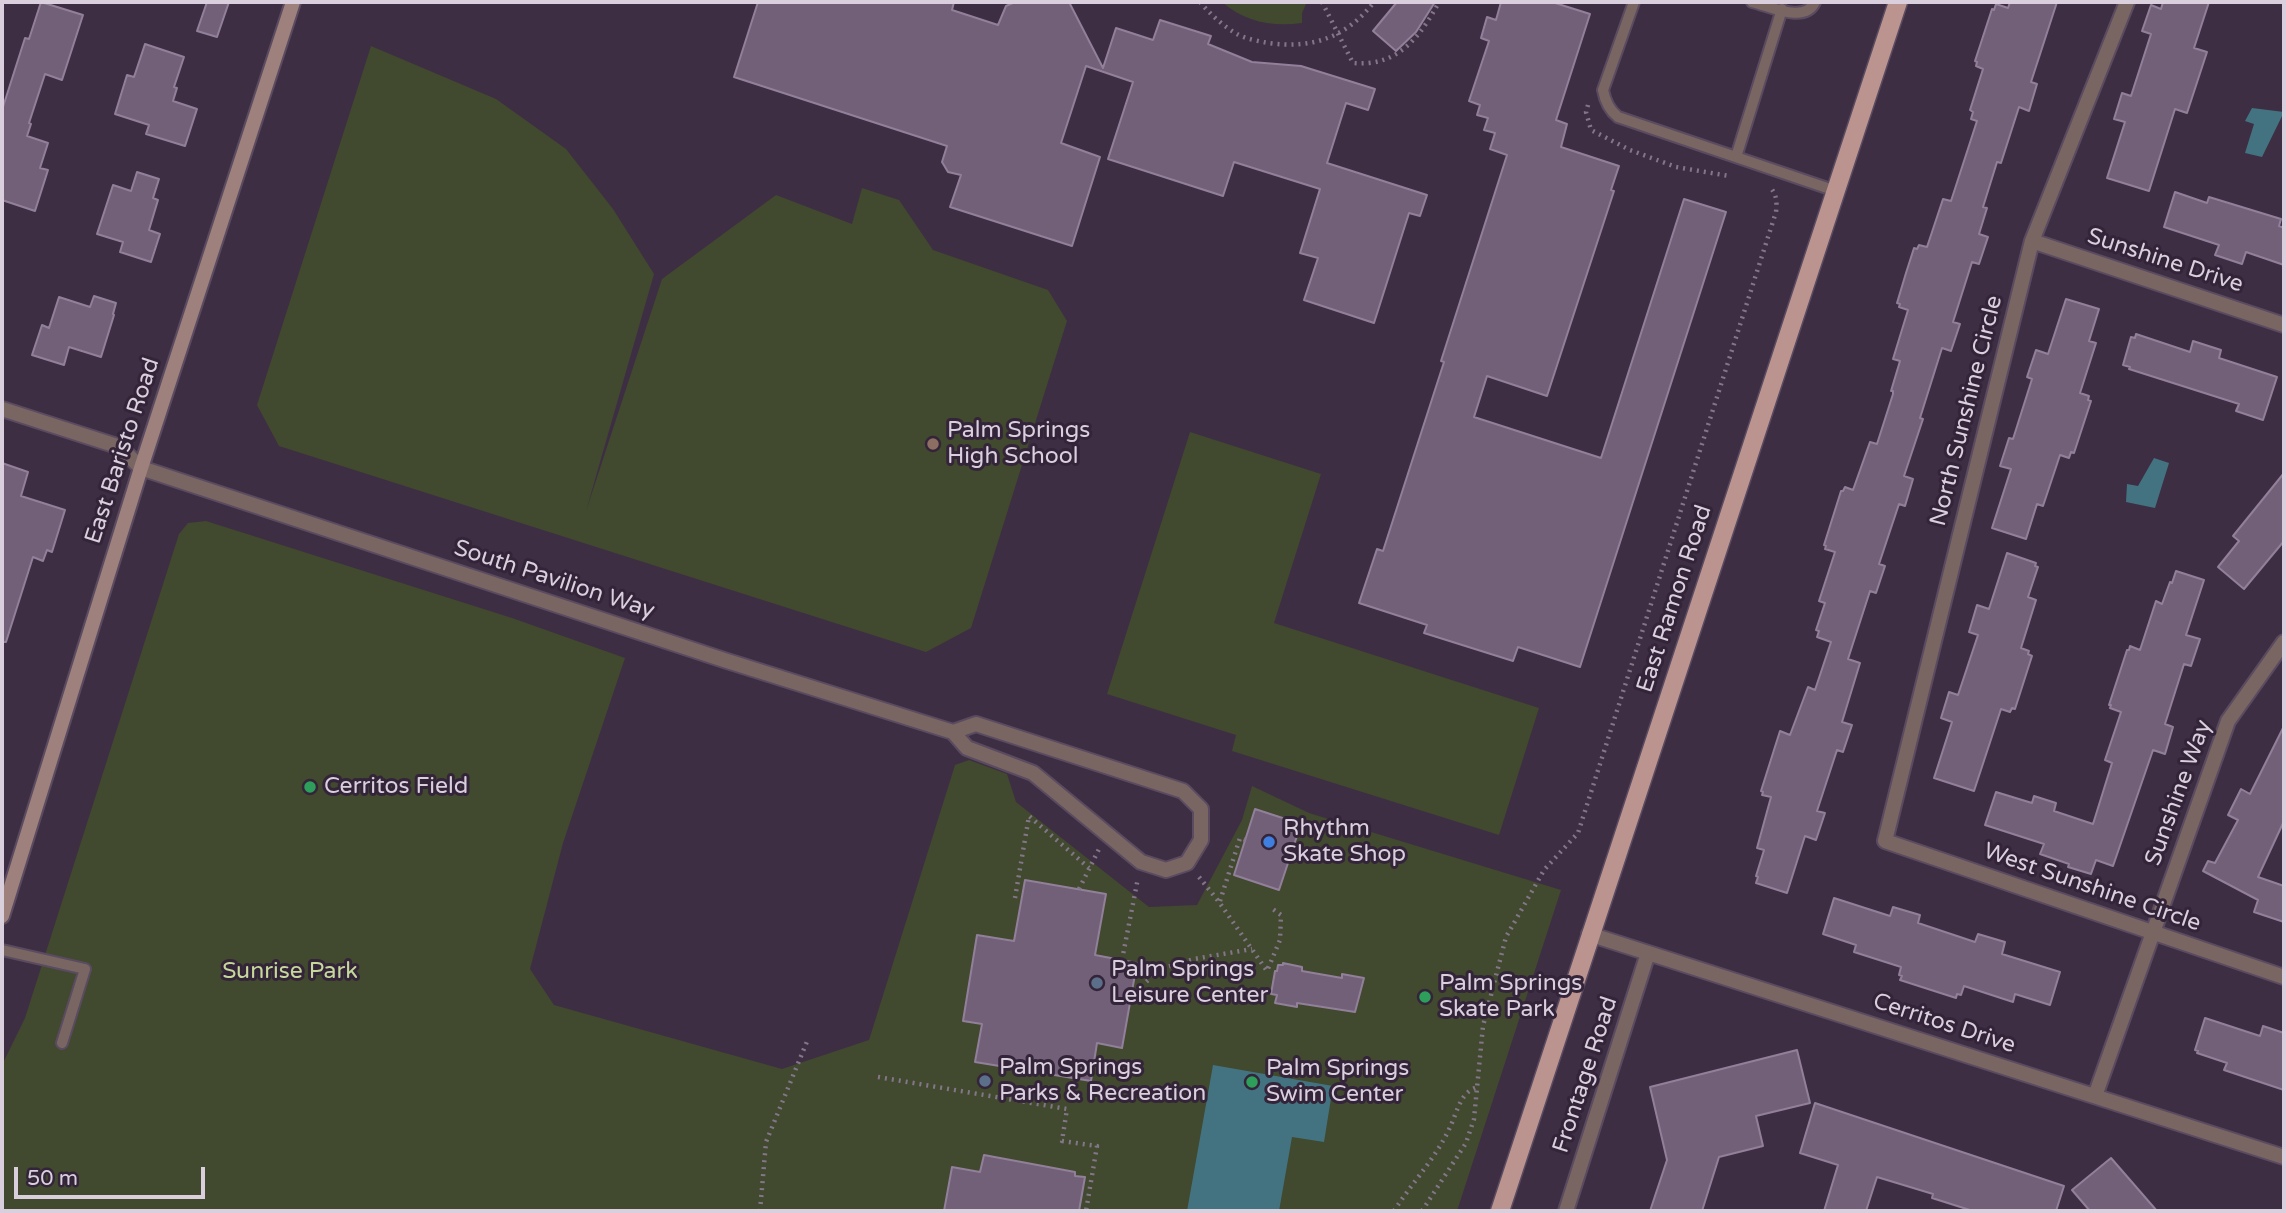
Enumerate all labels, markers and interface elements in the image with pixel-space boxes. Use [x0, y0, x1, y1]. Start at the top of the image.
street label: Sunshine Drive [2084, 223, 2246, 299]
street label: North Sunshine Circle [1925, 293, 2009, 529]
street label: East Baristo Road [80, 355, 166, 547]
place label: Palm Springs High School [947, 417, 1090, 471]
marker: Palm Springs High School [925, 436, 941, 452]
street label: East Ramon Road [1632, 502, 1718, 696]
street label: South Pavilion Way [450, 535, 658, 625]
street label: Sunshine Way [2140, 716, 2218, 870]
place label: Cerritos Field [324, 773, 468, 801]
marker: Cerritos Field [302, 779, 318, 795]
place label: Rhythm Skate Shop [1283, 815, 1406, 869]
marker: Rhythm Skate Shop [1261, 834, 1277, 850]
street label: West Sunshine Circle [1980, 838, 2204, 938]
place label: Palm Springs Leisure Center [1111, 956, 1268, 1010]
park label: Sunrise Park [222, 958, 358, 986]
place label: Palm Springs Skate Park [1439, 970, 1582, 1024]
marker: Palm Springs Leisure Center [1089, 975, 1105, 991]
street label: Cerritos Drive [1869, 988, 2019, 1060]
marker: Palm Springs Skate Park [1417, 989, 1433, 1005]
street label: Frontage Road [1548, 993, 1624, 1157]
place label: Palm Springs Parks & Recreation [999, 1054, 1206, 1108]
place label: Palm Springs Swim Center [1266, 1055, 1409, 1109]
marker: Palm Springs Parks & Recreation [977, 1073, 993, 1089]
marker: Palm Springs Swim Center [1244, 1074, 1260, 1090]
scale bar [18, 1154, 208, 1198]
text: 50 m [27, 1166, 78, 1191]

